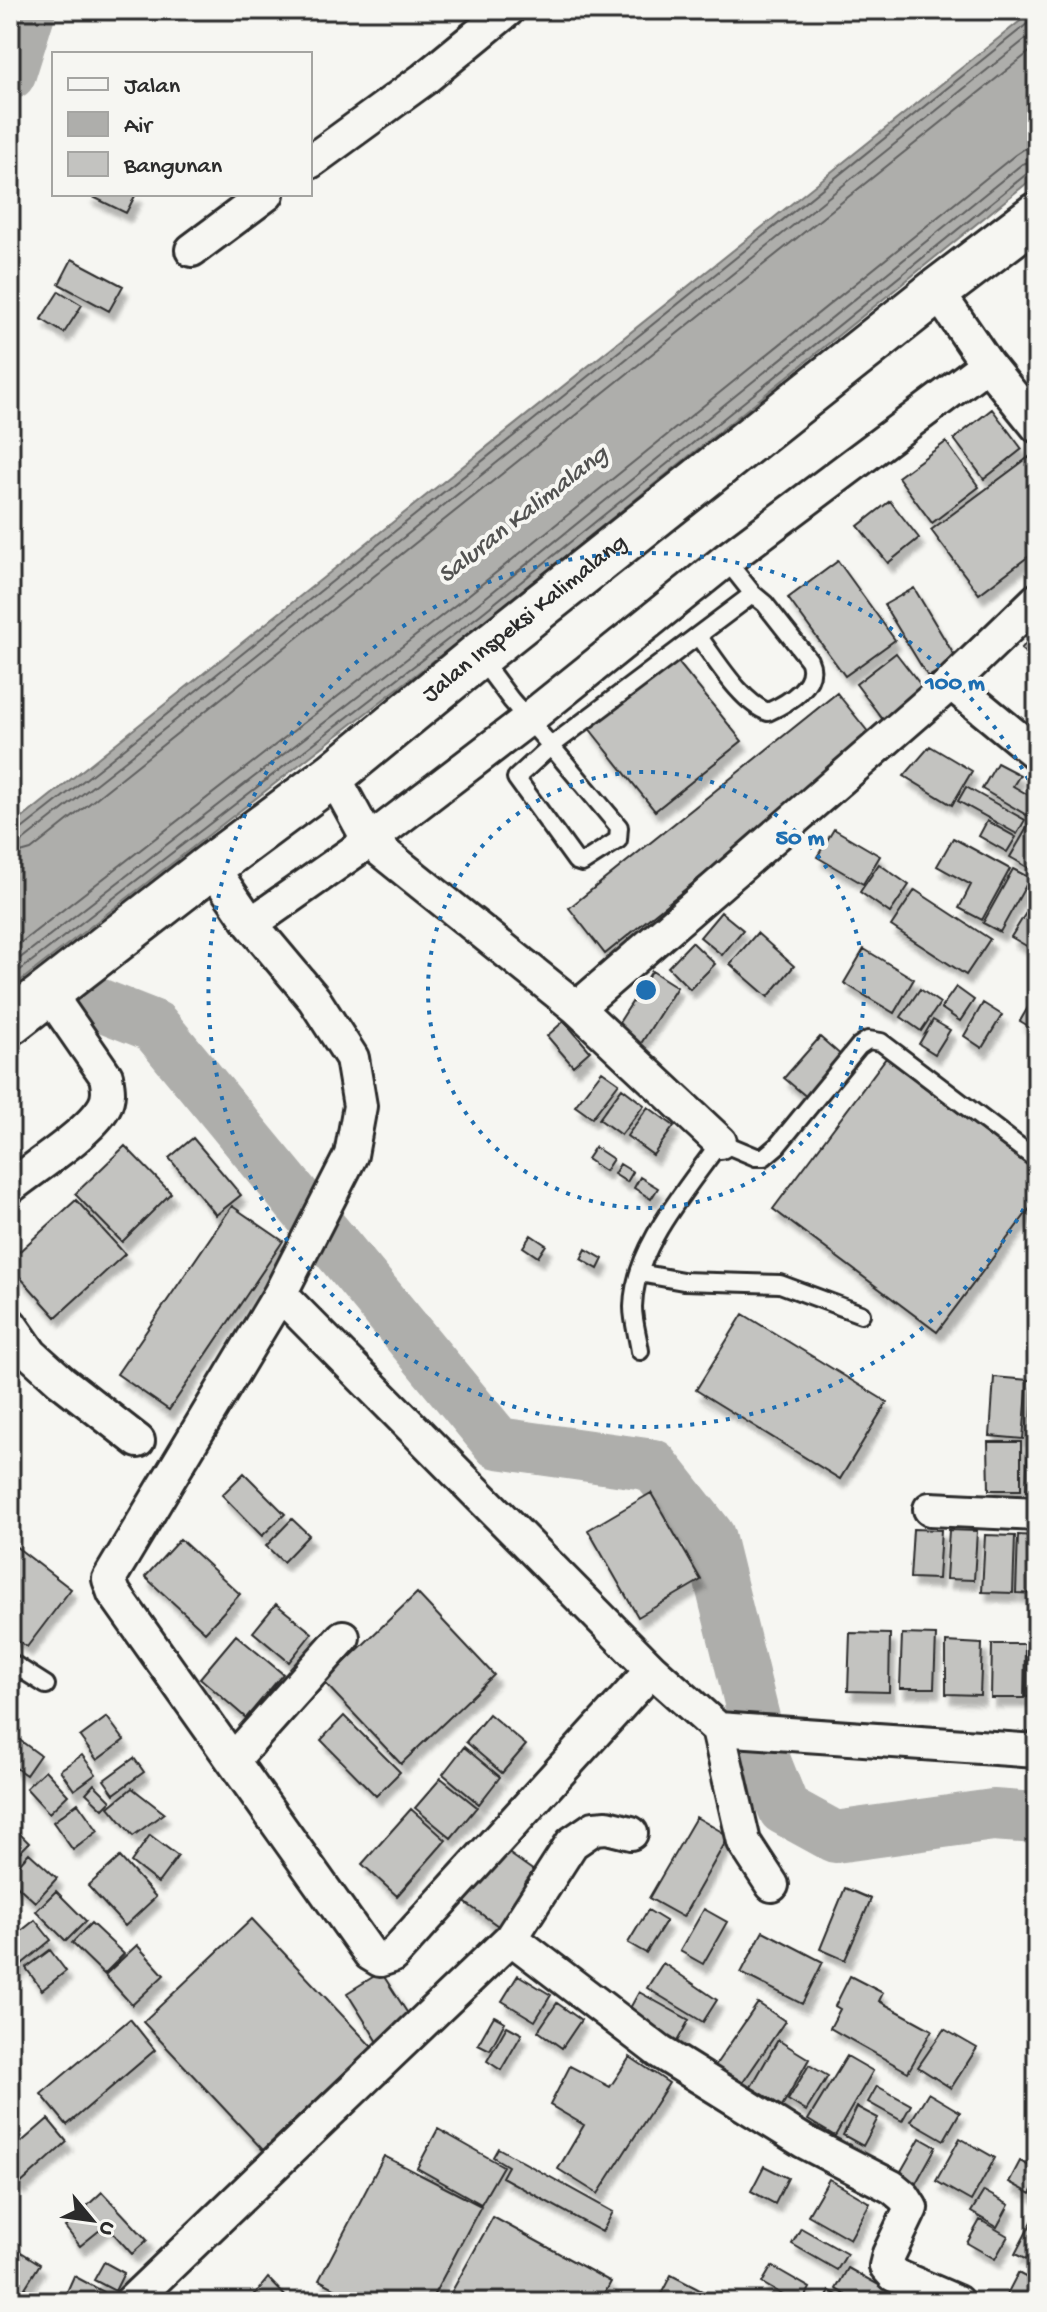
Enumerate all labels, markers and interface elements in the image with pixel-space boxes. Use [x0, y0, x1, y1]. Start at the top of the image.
legend [52, 52, 312, 196]
text: Jalan [124, 73, 181, 102]
text: Air [124, 113, 154, 142]
text: Bangunan [123, 153, 223, 182]
water label: Saluran Kalimalang [433, 439, 617, 592]
street label: Jalan Inspeksi Kalimalang [417, 529, 633, 710]
text: 100 m [924, 670, 985, 699]
text: 50 m [776, 825, 824, 854]
centre of rings [632, 976, 660, 1004]
north arrow [52, 2180, 132, 2260]
text: U [91, 2216, 120, 2240]

